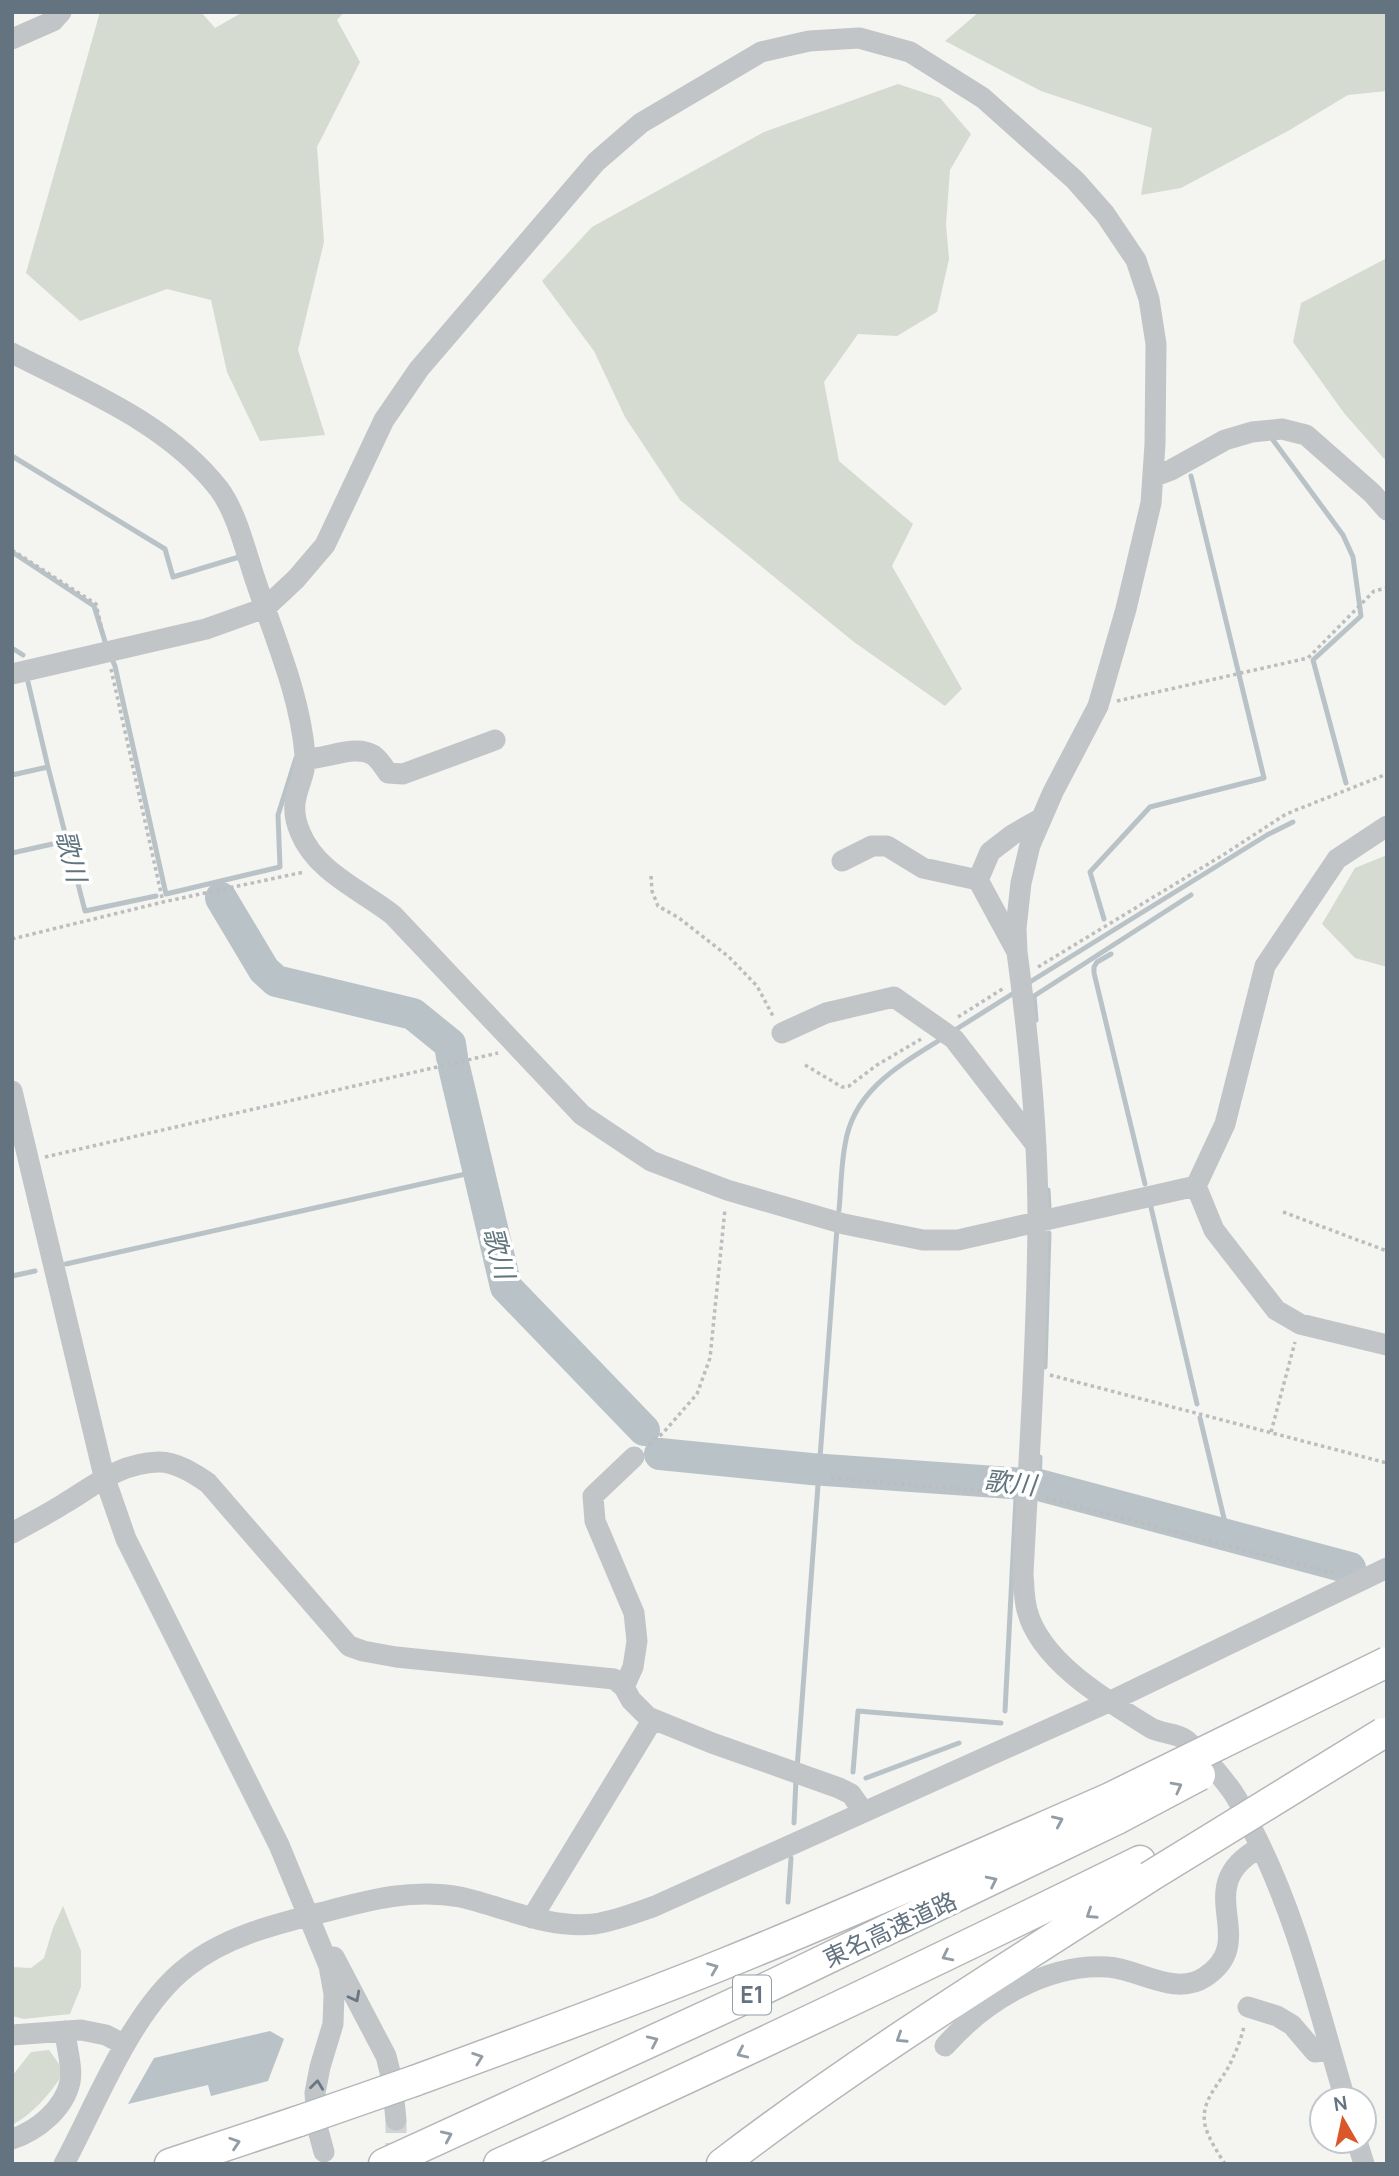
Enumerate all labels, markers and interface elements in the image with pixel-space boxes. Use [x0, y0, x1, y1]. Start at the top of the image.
water label: 歌川 [48, 826, 96, 888]
water label: 歌川 [476, 1223, 525, 1285]
water label: 歌川 [982, 1461, 1041, 1503]
one-way arrow [1170, 1782, 1182, 1796]
one-way arrow [1050, 1815, 1063, 1829]
one-way arrow [985, 1875, 997, 1889]
street label: 東名高速道路 [817, 1883, 962, 1974]
one-way arrow [1086, 1905, 1099, 1918]
one-way arrow [942, 1948, 954, 1962]
one-way arrow [707, 1962, 719, 1976]
road number: E1 [733, 1976, 771, 2014]
one-way arrow [347, 1990, 360, 2002]
one-way arrow [896, 2030, 909, 2042]
one-way arrow [646, 2035, 659, 2049]
one-way arrow [736, 2045, 749, 2059]
one-way arrow [471, 2052, 483, 2066]
one-way arrow [309, 2079, 324, 2091]
north arrow [1308, 2085, 1378, 2155]
text: N [1332, 2089, 1349, 2117]
one-way arrow [439, 2130, 452, 2144]
one-way arrow [228, 2137, 240, 2151]

